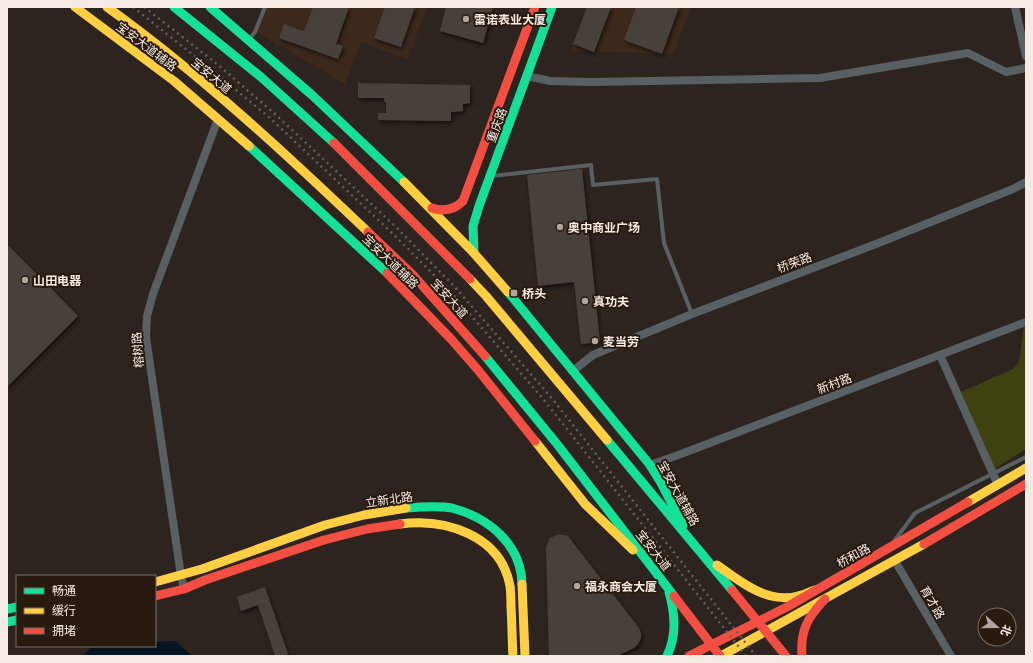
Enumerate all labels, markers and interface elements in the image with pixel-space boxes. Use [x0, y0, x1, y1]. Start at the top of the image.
place label: 雷诺表业大厦 [474, 12, 546, 26]
marker: 雷诺表业大厦 [461, 14, 471, 24]
street label: 宝安大道辅路 [114, 19, 180, 73]
street label: 宝安大道 [189, 54, 235, 96]
street label: 重庆路 [483, 106, 509, 144]
place label: 奥中商业广场 [568, 220, 640, 234]
marker: 奥中商业广场 [555, 222, 565, 232]
street label: 宝安大道辅路 [360, 231, 422, 291]
street label: 桥荣路 [775, 249, 813, 275]
place label: 山田电器 [33, 273, 82, 287]
marker: 山田电器 [20, 275, 30, 285]
street label: 宝安大道 [429, 275, 471, 321]
place label: 桥头 [522, 286, 546, 300]
marker: 桥头 [509, 288, 519, 298]
place label: 真功夫 [593, 294, 629, 308]
marker: 真功夫 [580, 296, 590, 306]
street label: 榕树路 [128, 331, 146, 369]
place label: 麦当劳 [603, 334, 639, 348]
marker: 麦当劳 [590, 336, 600, 346]
street label: 新村路 [815, 370, 853, 396]
street label: 宝安大道辅路 [655, 458, 703, 528]
street label: 立新北路 [364, 489, 414, 509]
street label: 宝安大道 [634, 527, 674, 573]
street label: 桥和路 [834, 540, 872, 570]
legend [16, 575, 156, 647]
place label: 福永商会大厦 [585, 579, 657, 593]
marker: 福永商会大厦 [572, 581, 582, 591]
text: 畅通 [52, 583, 76, 597]
street label: 育才路 [918, 583, 948, 621]
text: 缓行 [52, 603, 76, 617]
north arrow [977, 607, 1017, 647]
text: 拥堵 [52, 623, 76, 637]
text: 北 [999, 623, 1015, 638]

